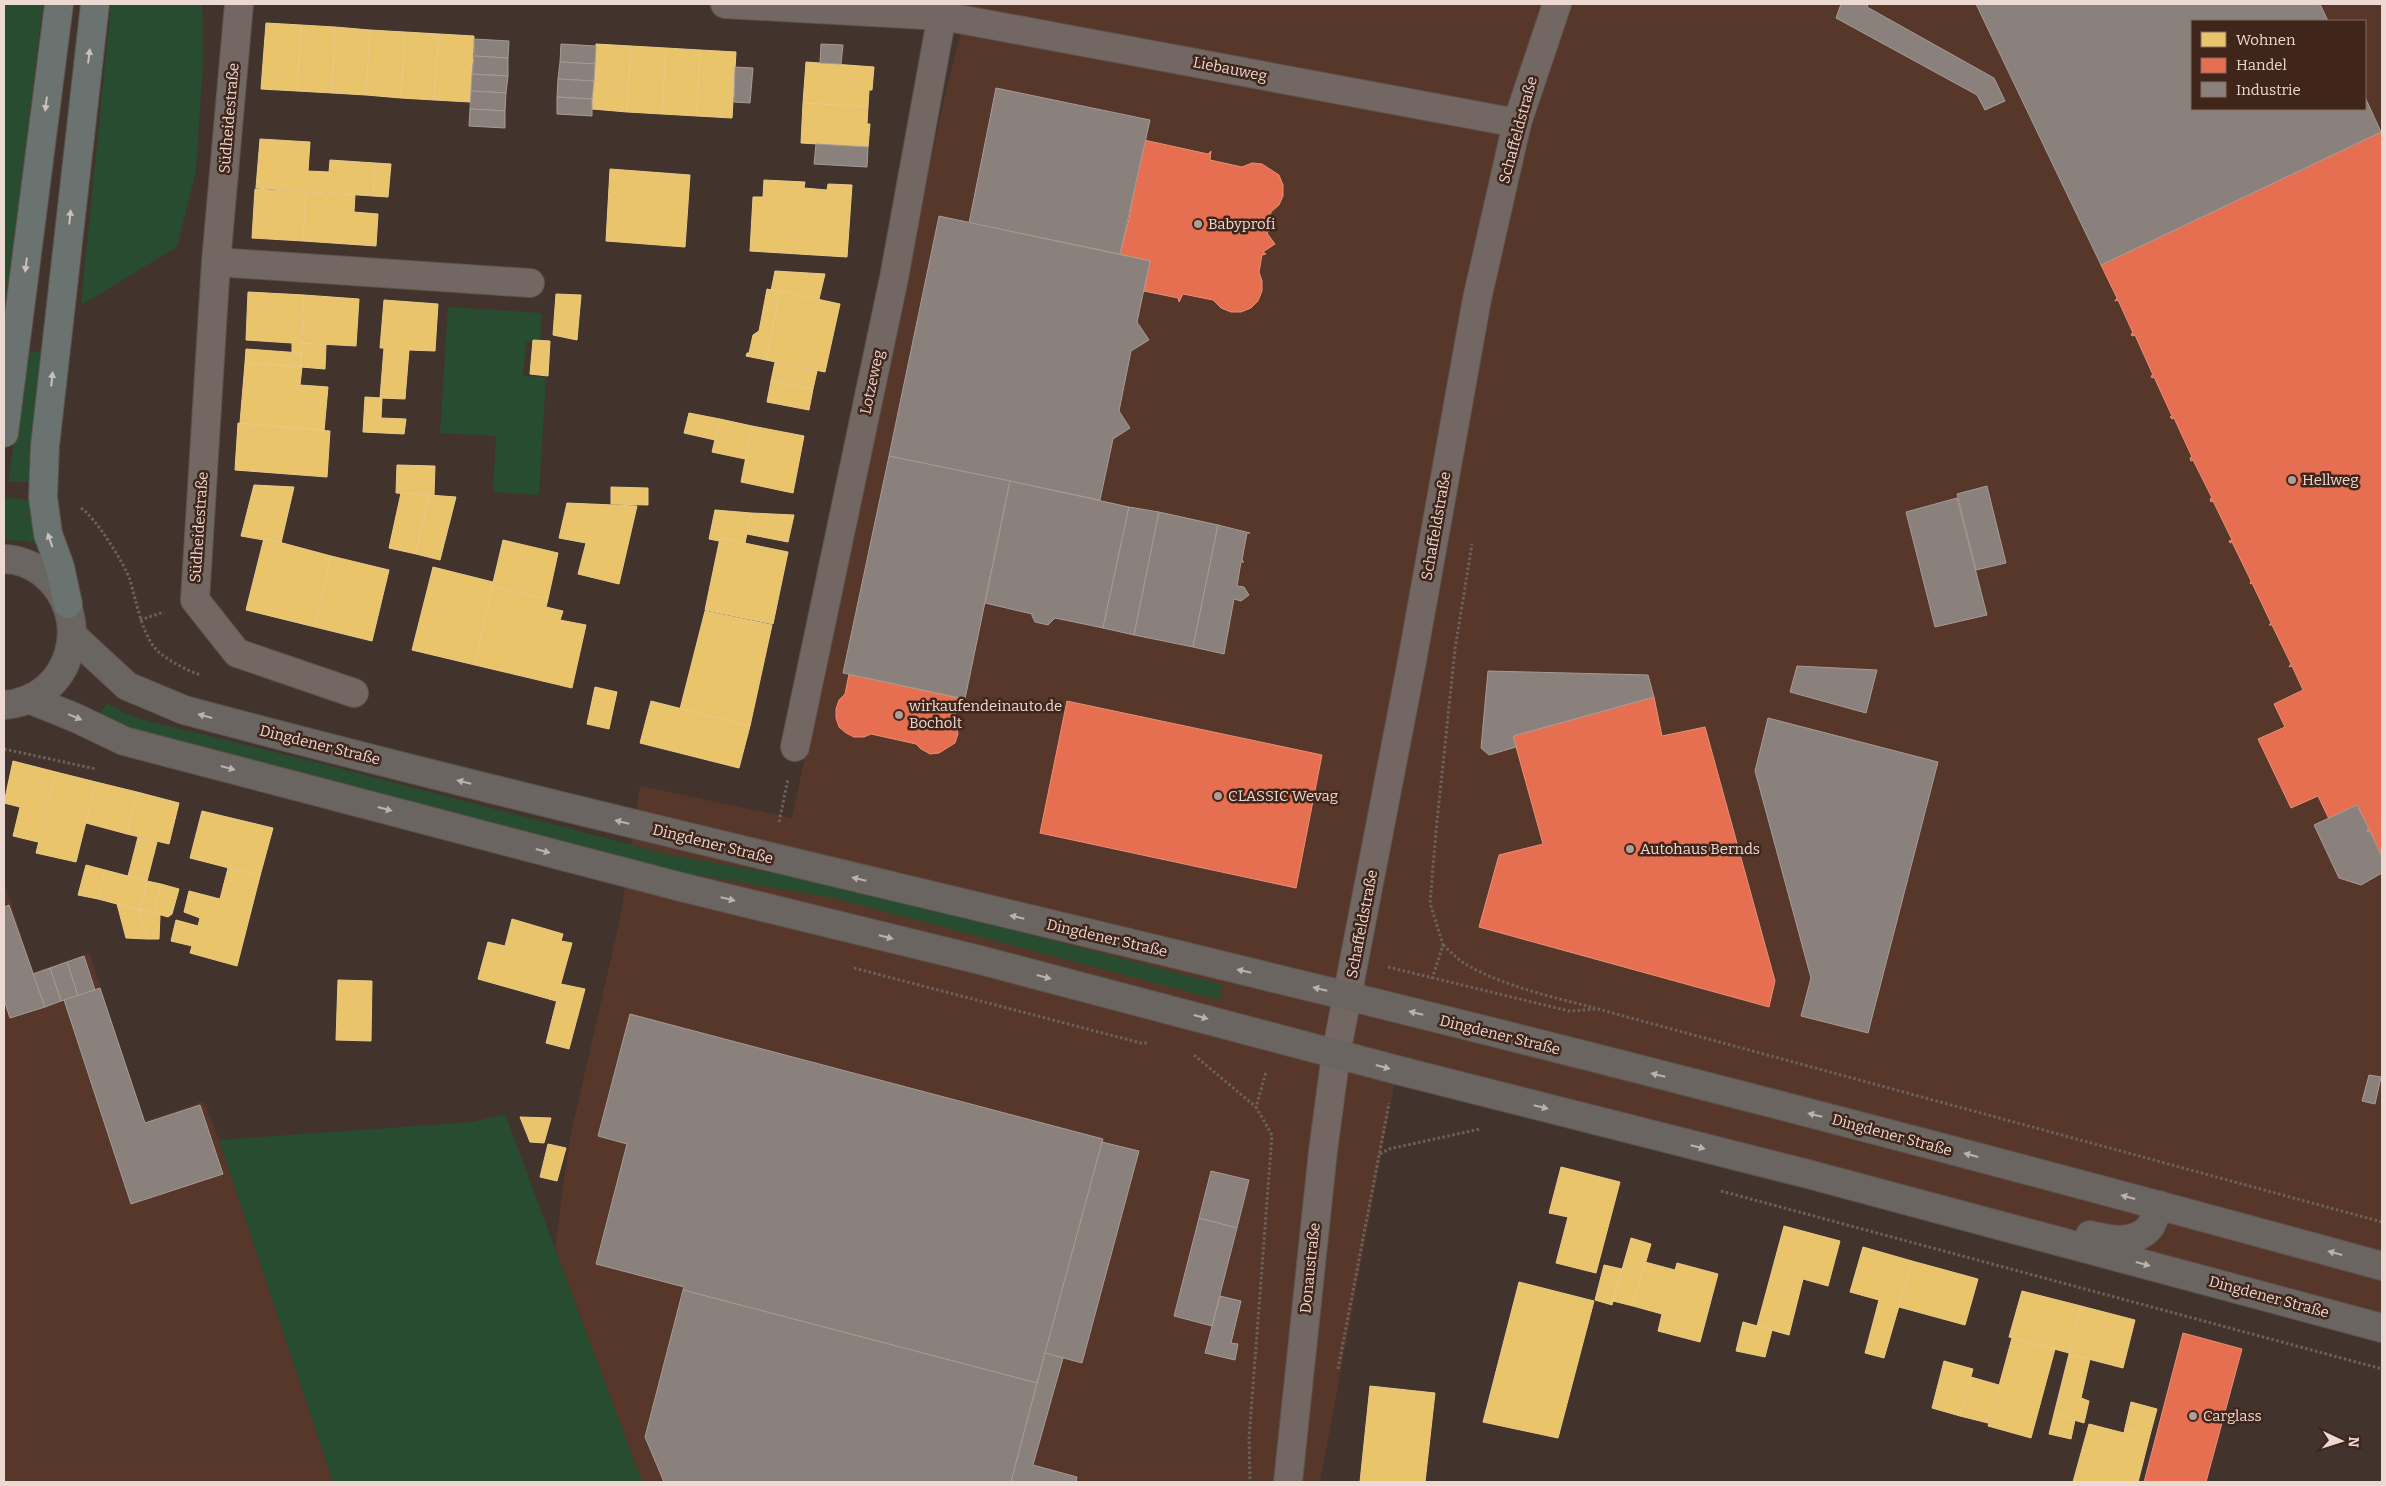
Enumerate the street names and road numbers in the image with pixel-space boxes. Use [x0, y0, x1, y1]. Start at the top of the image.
street label: Liebauweg [1191, 53, 1269, 85]
street label: Südheidestraße [215, 62, 243, 174]
street label: Schaffeldstraße [1495, 75, 1541, 185]
street label: Lotzeweg [856, 348, 888, 416]
street label: Schaffeldstraße [1418, 470, 1454, 582]
street label: Südheidestraße [186, 471, 212, 583]
street label: Dingdener Straße [258, 721, 382, 769]
street label: Dingdener Straße [651, 820, 775, 868]
street label: Schaffeldstraße [1343, 868, 1381, 980]
street label: Dingdener Straße [1045, 915, 1169, 961]
street label: Dingdener Straße [1438, 1011, 1562, 1059]
street label: Dingdener Straße [1830, 1110, 1954, 1160]
street label: Donaustraße [1296, 1222, 1324, 1314]
street label: Dingdener Straße [2207, 1272, 2331, 1322]

